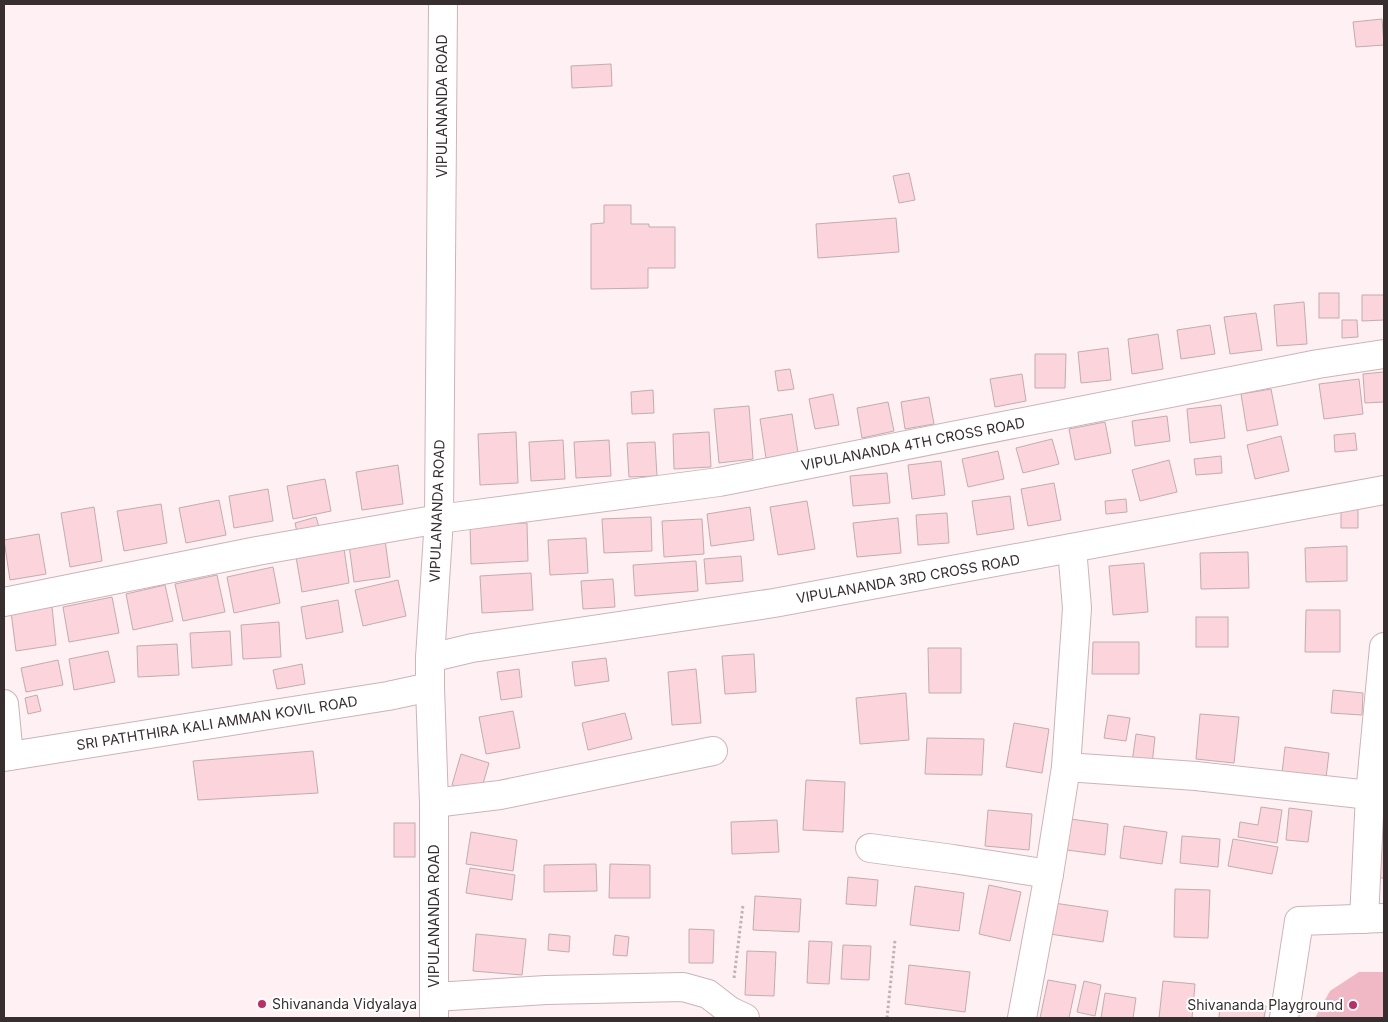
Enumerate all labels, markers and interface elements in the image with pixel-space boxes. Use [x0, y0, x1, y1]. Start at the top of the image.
street label: VIPULANANDA ROAD [433, 34, 450, 178]
street label: VIPULANANDA 4TH CROSS ROAD [800, 413, 1026, 474]
street label: VIPULANANDA ROAD [426, 439, 447, 583]
street label: VIPULANANDA 3RD CROSS ROAD [795, 550, 1021, 607]
street label: SRI PATHTHIRA KALI AMMAN KOVIL ROAD [75, 692, 359, 753]
street label: VIPULANANDA ROAD [425, 844, 442, 988]
place label: Shivananda Vidyalaya [272, 995, 417, 1012]
place label: Shivananda Playground [1187, 996, 1343, 1013]
marker: Shivananda Vidyalaya [256, 998, 268, 1010]
marker: Shivananda Playground [1347, 999, 1359, 1011]

